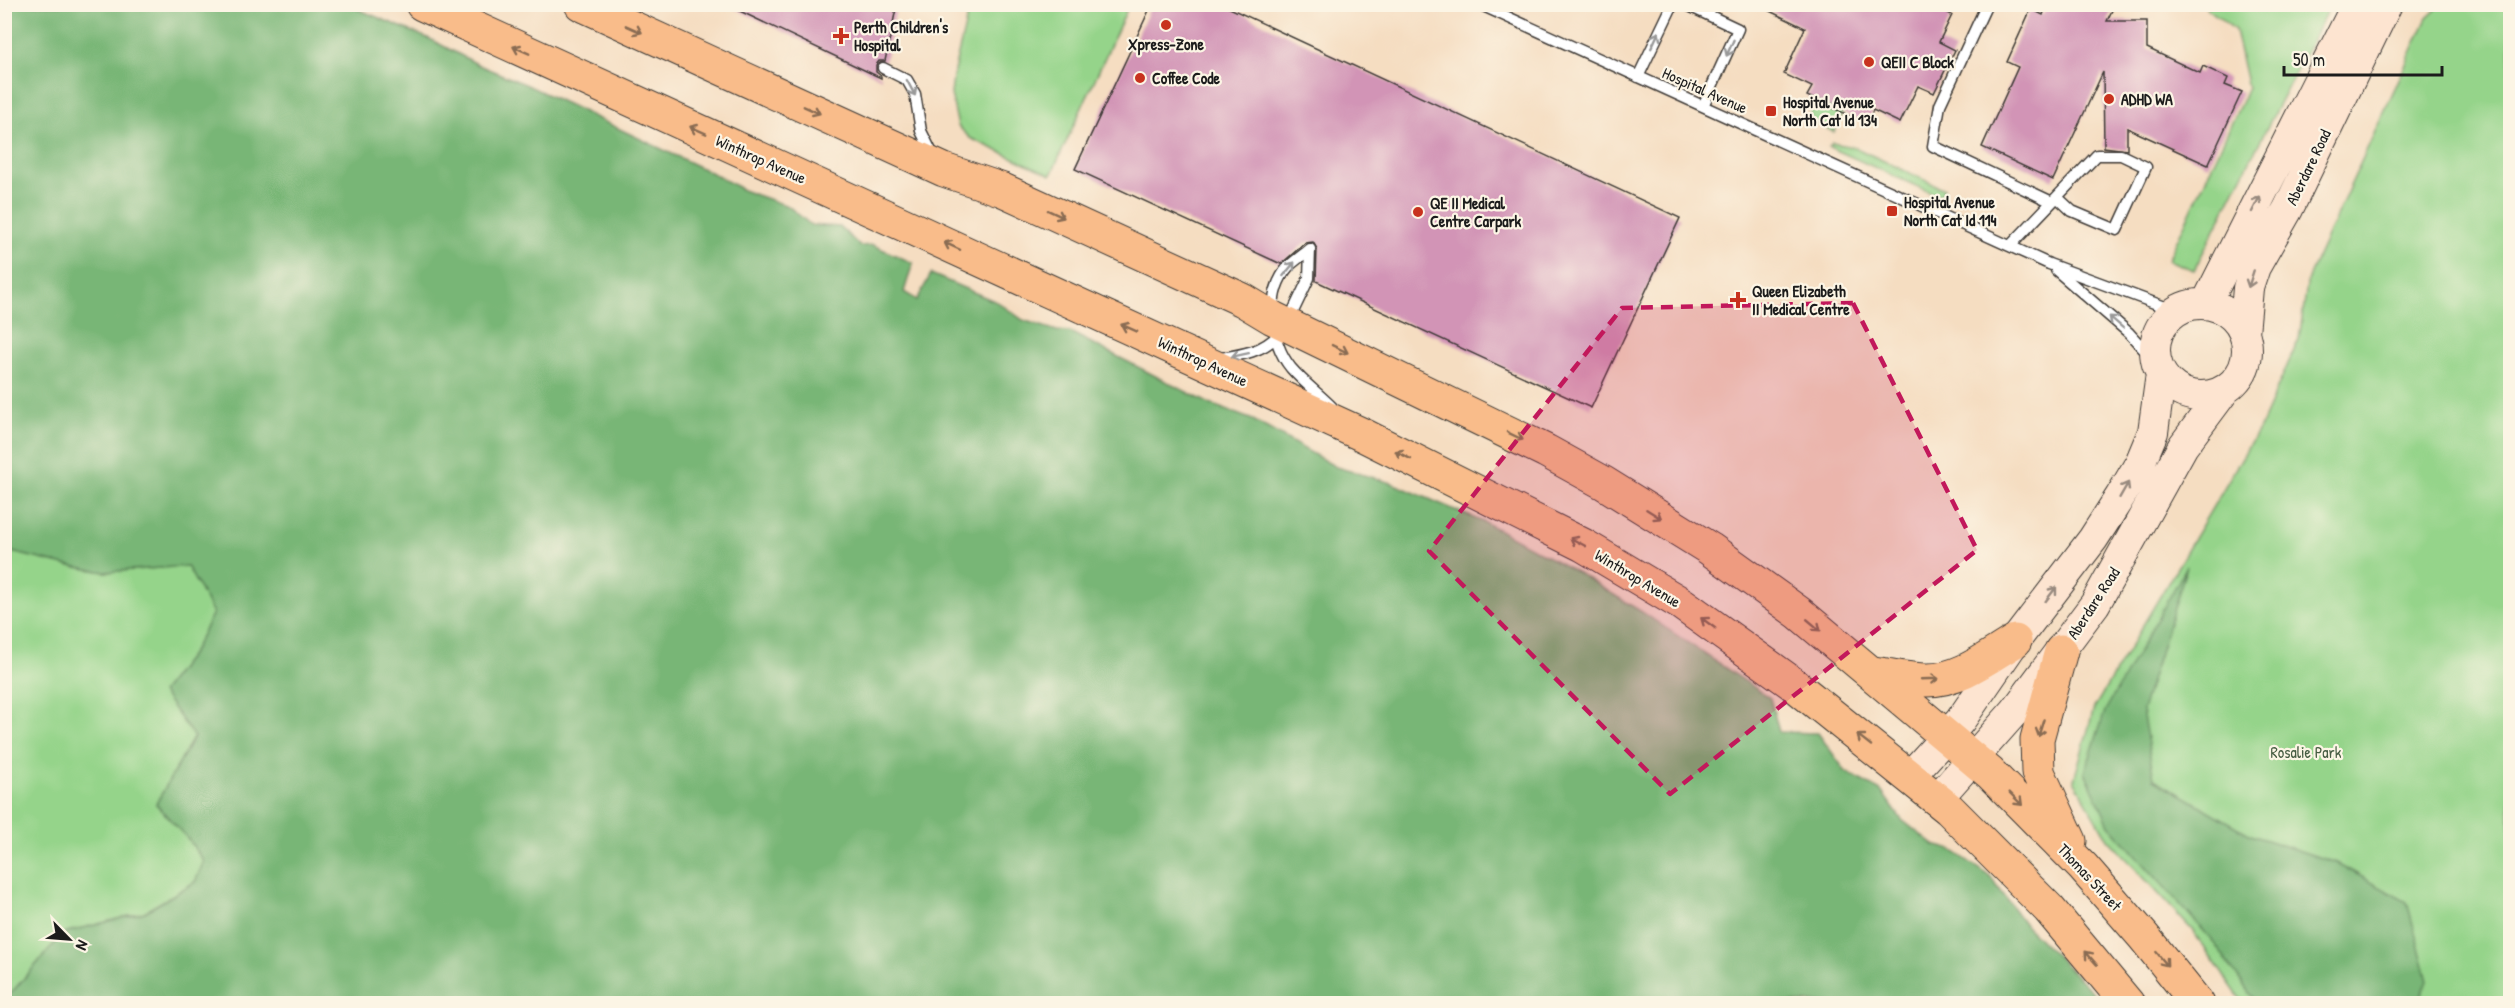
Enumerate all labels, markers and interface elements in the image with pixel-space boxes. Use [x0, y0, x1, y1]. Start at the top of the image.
place label: Perth Children's Hospital [854, 16, 949, 57]
marker: Xpress-Zone [1159, 18, 1173, 32]
one-way arrow [625, 23, 643, 35]
marker: Perth Children's Hospital [832, 27, 850, 45]
one-way arrow [1650, 32, 1662, 50]
place label: Xpress-Zone [1128, 33, 1205, 56]
one-way arrow [1723, 38, 1735, 56]
scale bar [2284, 39, 2442, 77]
one-way arrow [512, 43, 530, 55]
text: 50 m [2293, 47, 2325, 72]
place label: QEII C Block [1881, 51, 1954, 73]
marker: QEII C Block [1862, 55, 1876, 69]
street label: Hospital Avenue [1659, 61, 1752, 119]
place label: Coffee Code [1152, 67, 1220, 89]
marker: Coffee Code [1133, 71, 1147, 85]
one-way arrow [905, 79, 917, 96]
place label: ADHD WA [2121, 88, 2173, 110]
place label: Hospital Avenue North Cat Id 134 [1783, 91, 1877, 131]
marker: ADHD WA [2102, 92, 2116, 106]
one-way arrow [802, 104, 820, 116]
marker: Hospital Avenue North Cat Id 134 [1764, 104, 1778, 118]
one-way arrow [690, 124, 708, 136]
street label: Aberdare Road [2280, 125, 2336, 209]
street label: Winthrop Avenue [712, 129, 810, 189]
place label: Hospital Avenue North Cat Id 114 [1904, 191, 1997, 231]
place label: QE II Medical Centre Carpark [1430, 192, 1522, 233]
one-way arrow [2250, 195, 2262, 213]
marker: Hospital Avenue North Cat Id 114 [1885, 204, 1899, 218]
marker: QE II Medical Centre Carpark [1411, 205, 1425, 219]
one-way arrow [1047, 209, 1065, 220]
one-way arrow [944, 240, 962, 252]
one-way arrow [1283, 261, 1296, 277]
one-way arrow [2245, 269, 2256, 288]
place label: Queen Elizabeth II Medical Centre [1752, 280, 1850, 320]
marker: Queen Elizabeth II Medical Centre [1729, 291, 1747, 309]
one-way arrow [2109, 315, 2124, 329]
one-way arrow [1121, 321, 1139, 333]
street label: Winthrop Avenue [1155, 331, 1252, 392]
one-way arrow [1330, 344, 1348, 356]
one-way arrow [1231, 349, 1250, 361]
one-way arrow [1505, 431, 1523, 442]
one-way arrow [1395, 449, 1413, 460]
one-way arrow [2118, 482, 2130, 499]
one-way arrow [1645, 509, 1662, 521]
one-way arrow [1569, 536, 1587, 547]
street label: Winthrop Avenue [1591, 544, 1686, 613]
street label: Aberdare Road [2061, 563, 2125, 643]
one-way arrow [2044, 587, 2057, 603]
one-way arrow [1700, 617, 1716, 629]
one-way arrow [1806, 619, 1822, 632]
one-way arrow [1919, 673, 1939, 684]
one-way arrow [2035, 718, 2046, 737]
one-way arrow [1856, 734, 1872, 747]
park label: Rosalie Park [2271, 741, 2342, 763]
one-way arrow [2009, 792, 2023, 807]
street label: Thomas Street [2053, 838, 2127, 916]
north arrow [39, 909, 99, 969]
text: N [71, 937, 94, 954]
one-way arrow [2084, 950, 2097, 966]
one-way arrow [2155, 950, 2168, 966]

